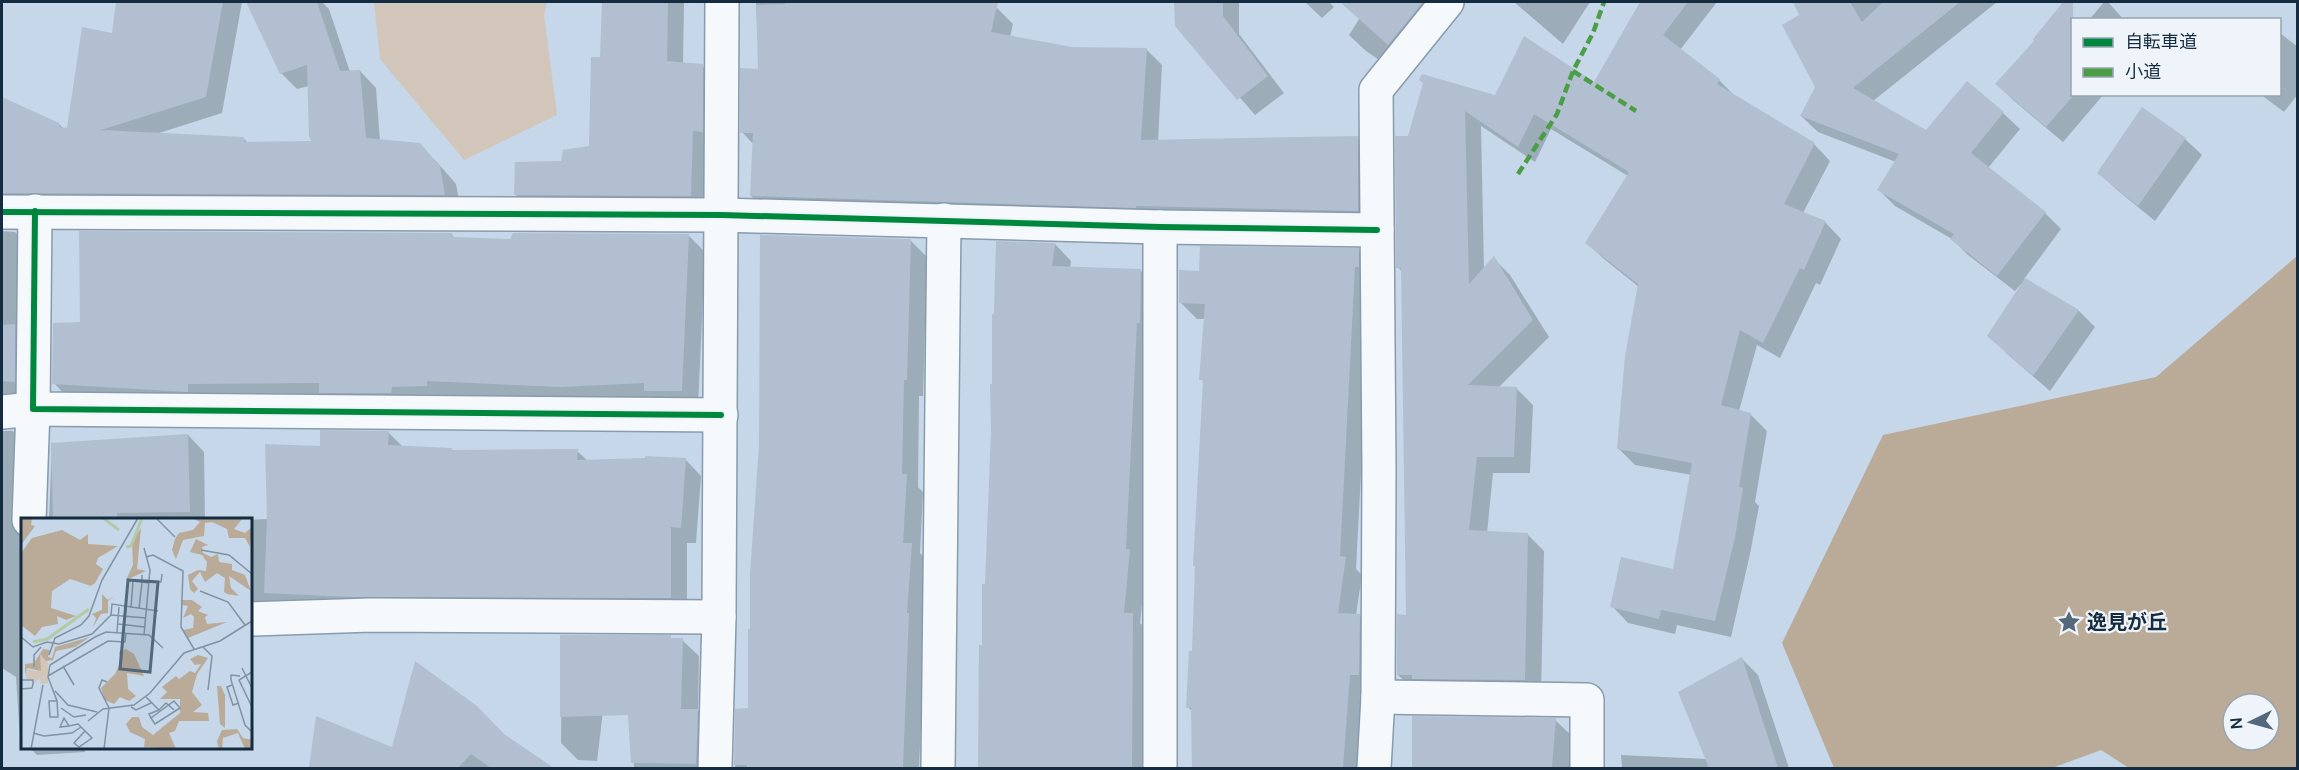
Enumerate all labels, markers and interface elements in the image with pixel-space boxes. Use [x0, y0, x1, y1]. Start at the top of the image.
legend [2071, 18, 2281, 96]
text: 自転車道 [2125, 29, 2197, 53]
text: 小道 [2125, 59, 2161, 83]
inset map [21, 518, 252, 749]
place label: 逸見が丘 [2087, 608, 2167, 635]
place icon: 逸見が丘 [2056, 609, 2082, 635]
north arrow [2221, 692, 2281, 752]
text: N [2225, 717, 2248, 730]

